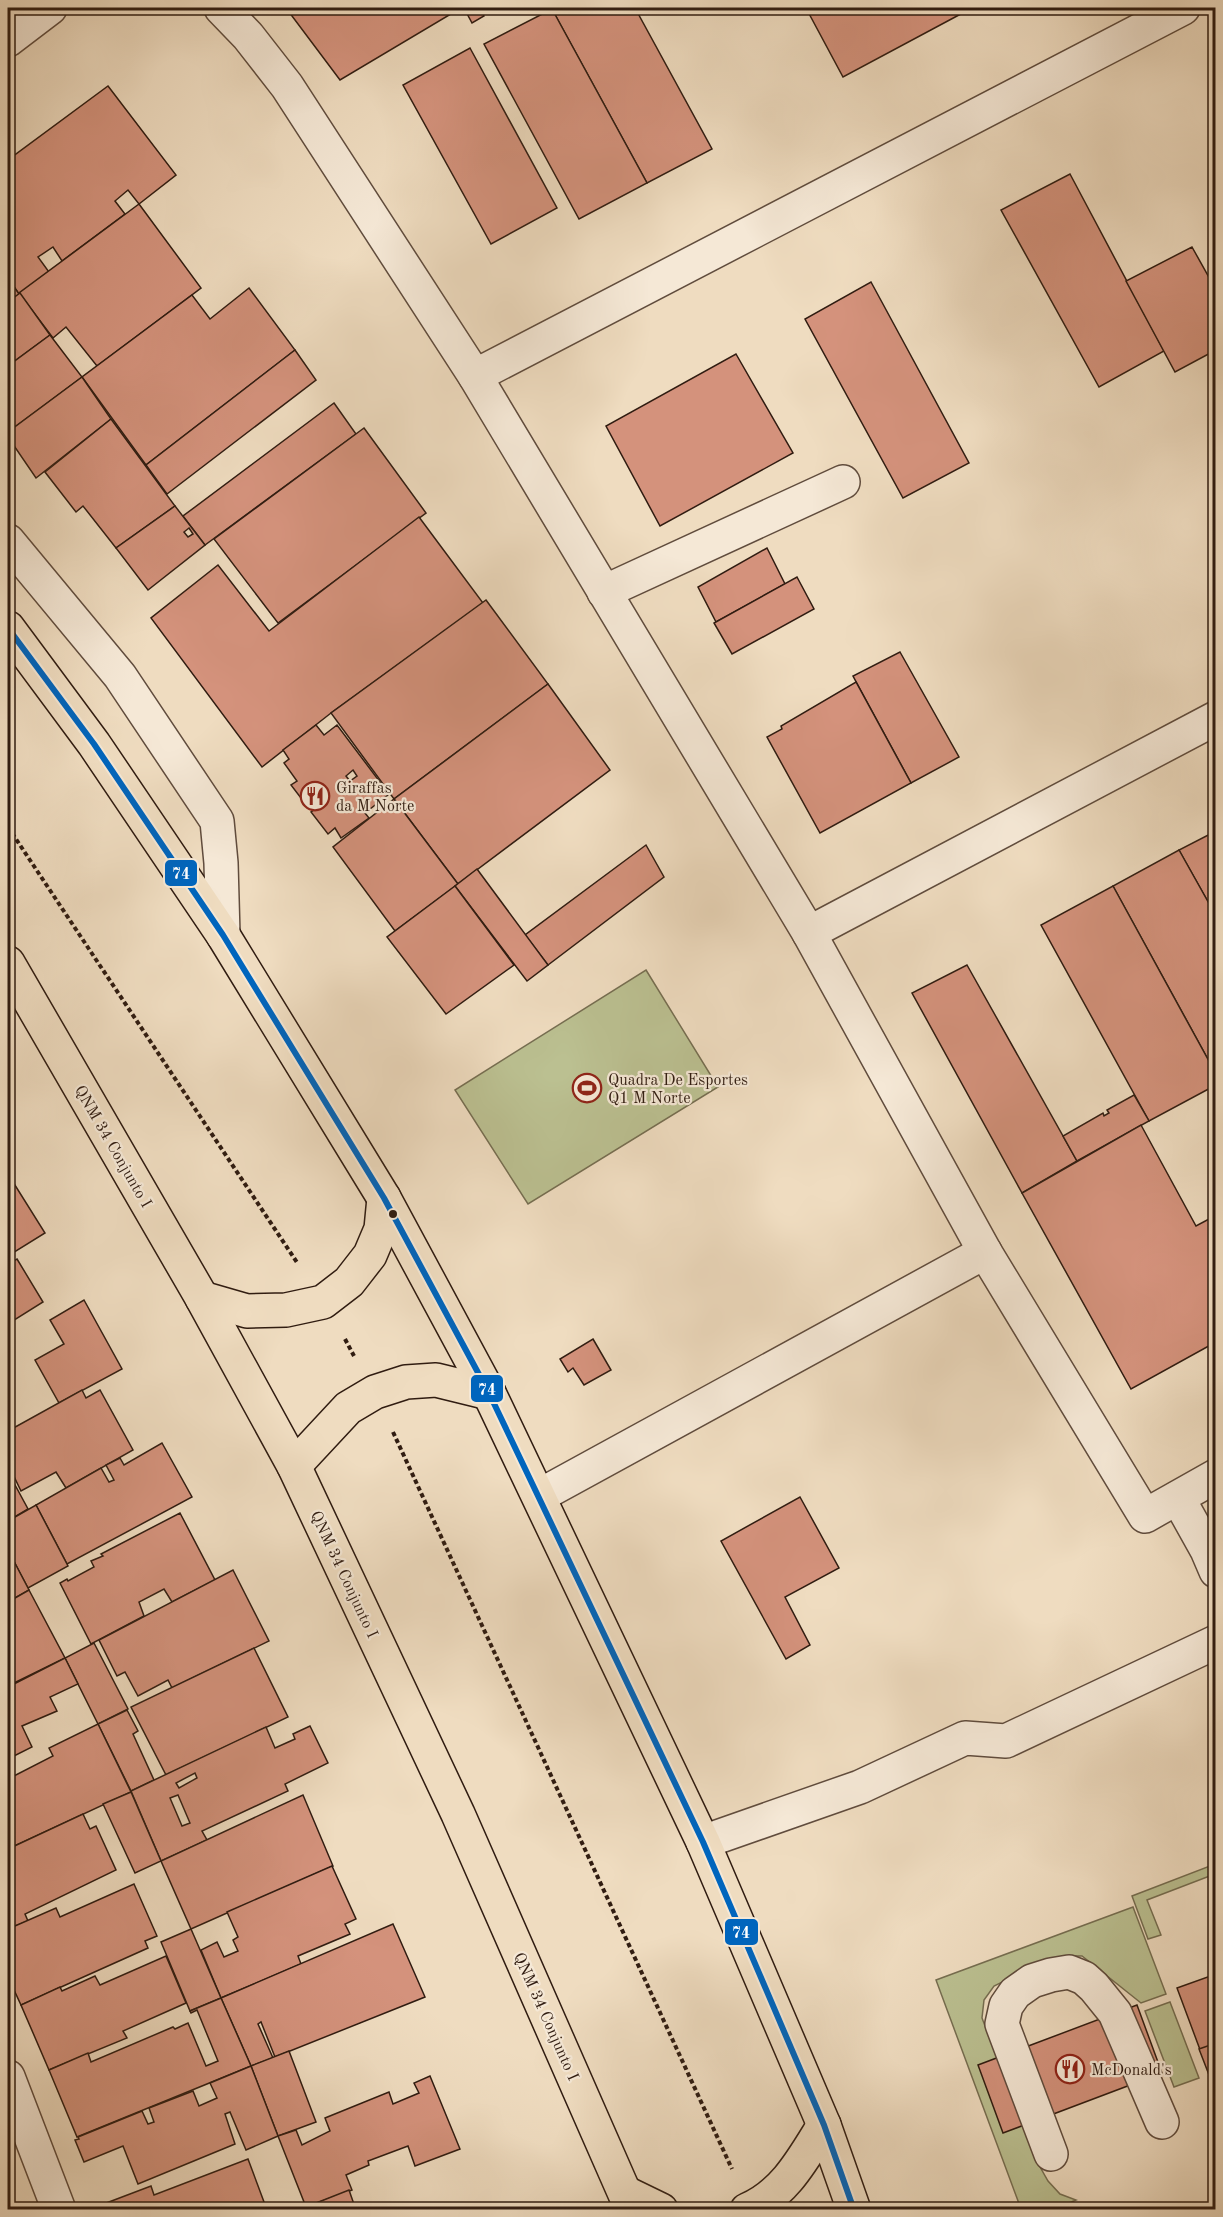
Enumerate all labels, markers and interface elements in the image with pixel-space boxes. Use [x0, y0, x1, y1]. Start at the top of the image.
restaurant icon: Giraffas da M Norte [299, 780, 331, 812]
place label: Giraffas da M Norte [336, 781, 414, 815]
line badge: 74 [164, 859, 198, 887]
text: 74 [172, 867, 190, 883]
sports icon: Quadra De Esportes Q1 M Norte [571, 1072, 603, 1104]
place label: Quadra De Esportes Q1 M Norte [608, 1073, 748, 1107]
street label: QNM 34 Conjunto I [71, 1083, 154, 1211]
unlabelled marker [387, 1208, 399, 1220]
line badge: 74 [470, 1374, 504, 1403]
text: 74 [478, 1383, 496, 1399]
street label: QNM 34 Conjunto I [307, 1509, 380, 1641]
line badge: 74 [724, 1918, 759, 1946]
text: 74 [732, 1926, 750, 1942]
street label: QNM 34 Conjunto I [510, 1950, 581, 2083]
restaurant icon: McDonald's [1054, 2053, 1086, 2085]
place label: McDonald's [1091, 2063, 1172, 2079]

